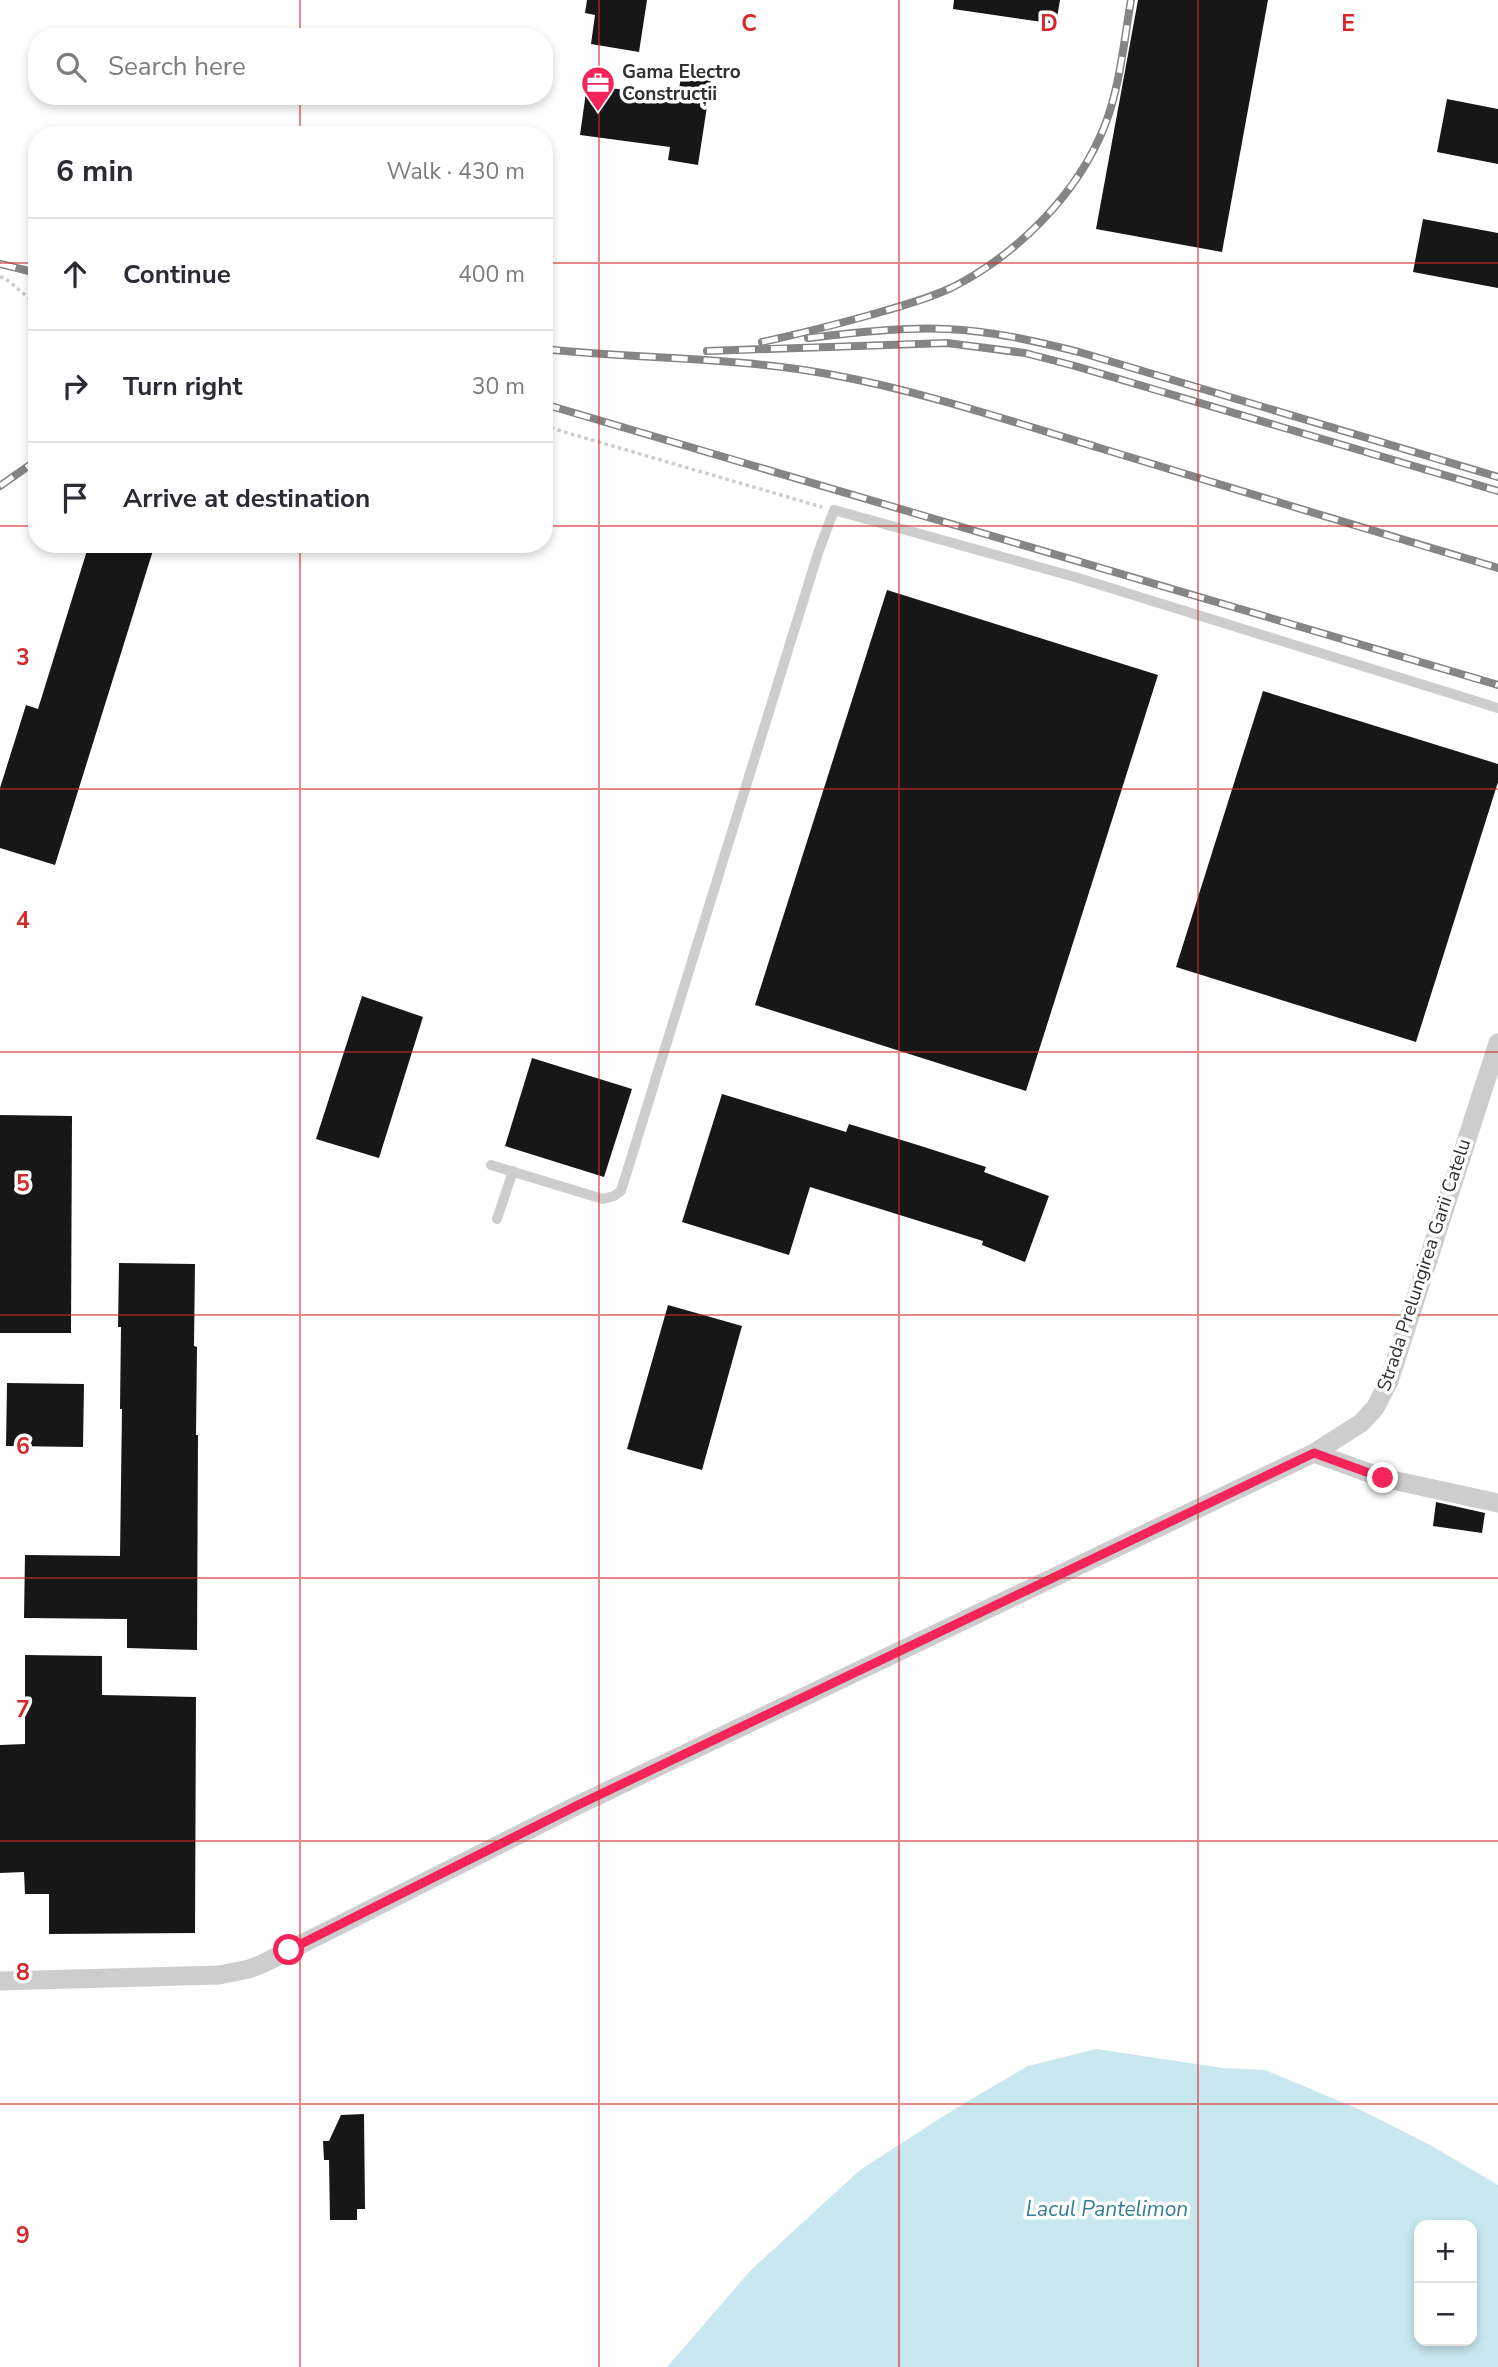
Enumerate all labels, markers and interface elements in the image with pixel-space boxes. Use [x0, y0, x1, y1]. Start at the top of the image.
text: C [741, 8, 757, 39]
text: D [1040, 8, 1058, 39]
text: E [1341, 8, 1355, 39]
search box [28, 28, 553, 105]
icon: search [52, 48, 90, 86]
text: Search here [108, 49, 246, 84]
place label: Gama Electro Construcții [622, 59, 741, 107]
office icon: Gama Electro Construcții [579, 64, 617, 113]
text: 6 min [56, 151, 134, 192]
text: Walk · 430 m [386, 156, 525, 187]
icon: ahead [56, 255, 94, 293]
text: Continue [123, 257, 231, 292]
text: 400 m [458, 259, 525, 290]
icon: right [56, 367, 94, 405]
text: Turn right [123, 369, 242, 404]
text: 30 m [472, 371, 525, 402]
icon: arrive [56, 479, 94, 517]
text: Arrive at destination [123, 481, 370, 516]
text: 3 [16, 642, 30, 673]
text: 4 [16, 905, 30, 936]
street label: Strada Prelungirea Garii Catelu [1371, 1135, 1477, 1395]
text: 5 [16, 1168, 30, 1199]
text: 6 [16, 1431, 30, 1462]
route end [1367, 1462, 1398, 1493]
text: 7 [16, 1694, 30, 1725]
route start [273, 1934, 304, 1965]
text: 8 [16, 1957, 30, 1988]
water label: Lacul Pantelimon [1026, 2195, 1188, 2223]
text: 9 [16, 2220, 30, 2251]
map controls [1414, 2220, 1477, 2346]
button: + [1414, 2220, 1477, 2283]
button: − [1414, 2283, 1477, 2346]

